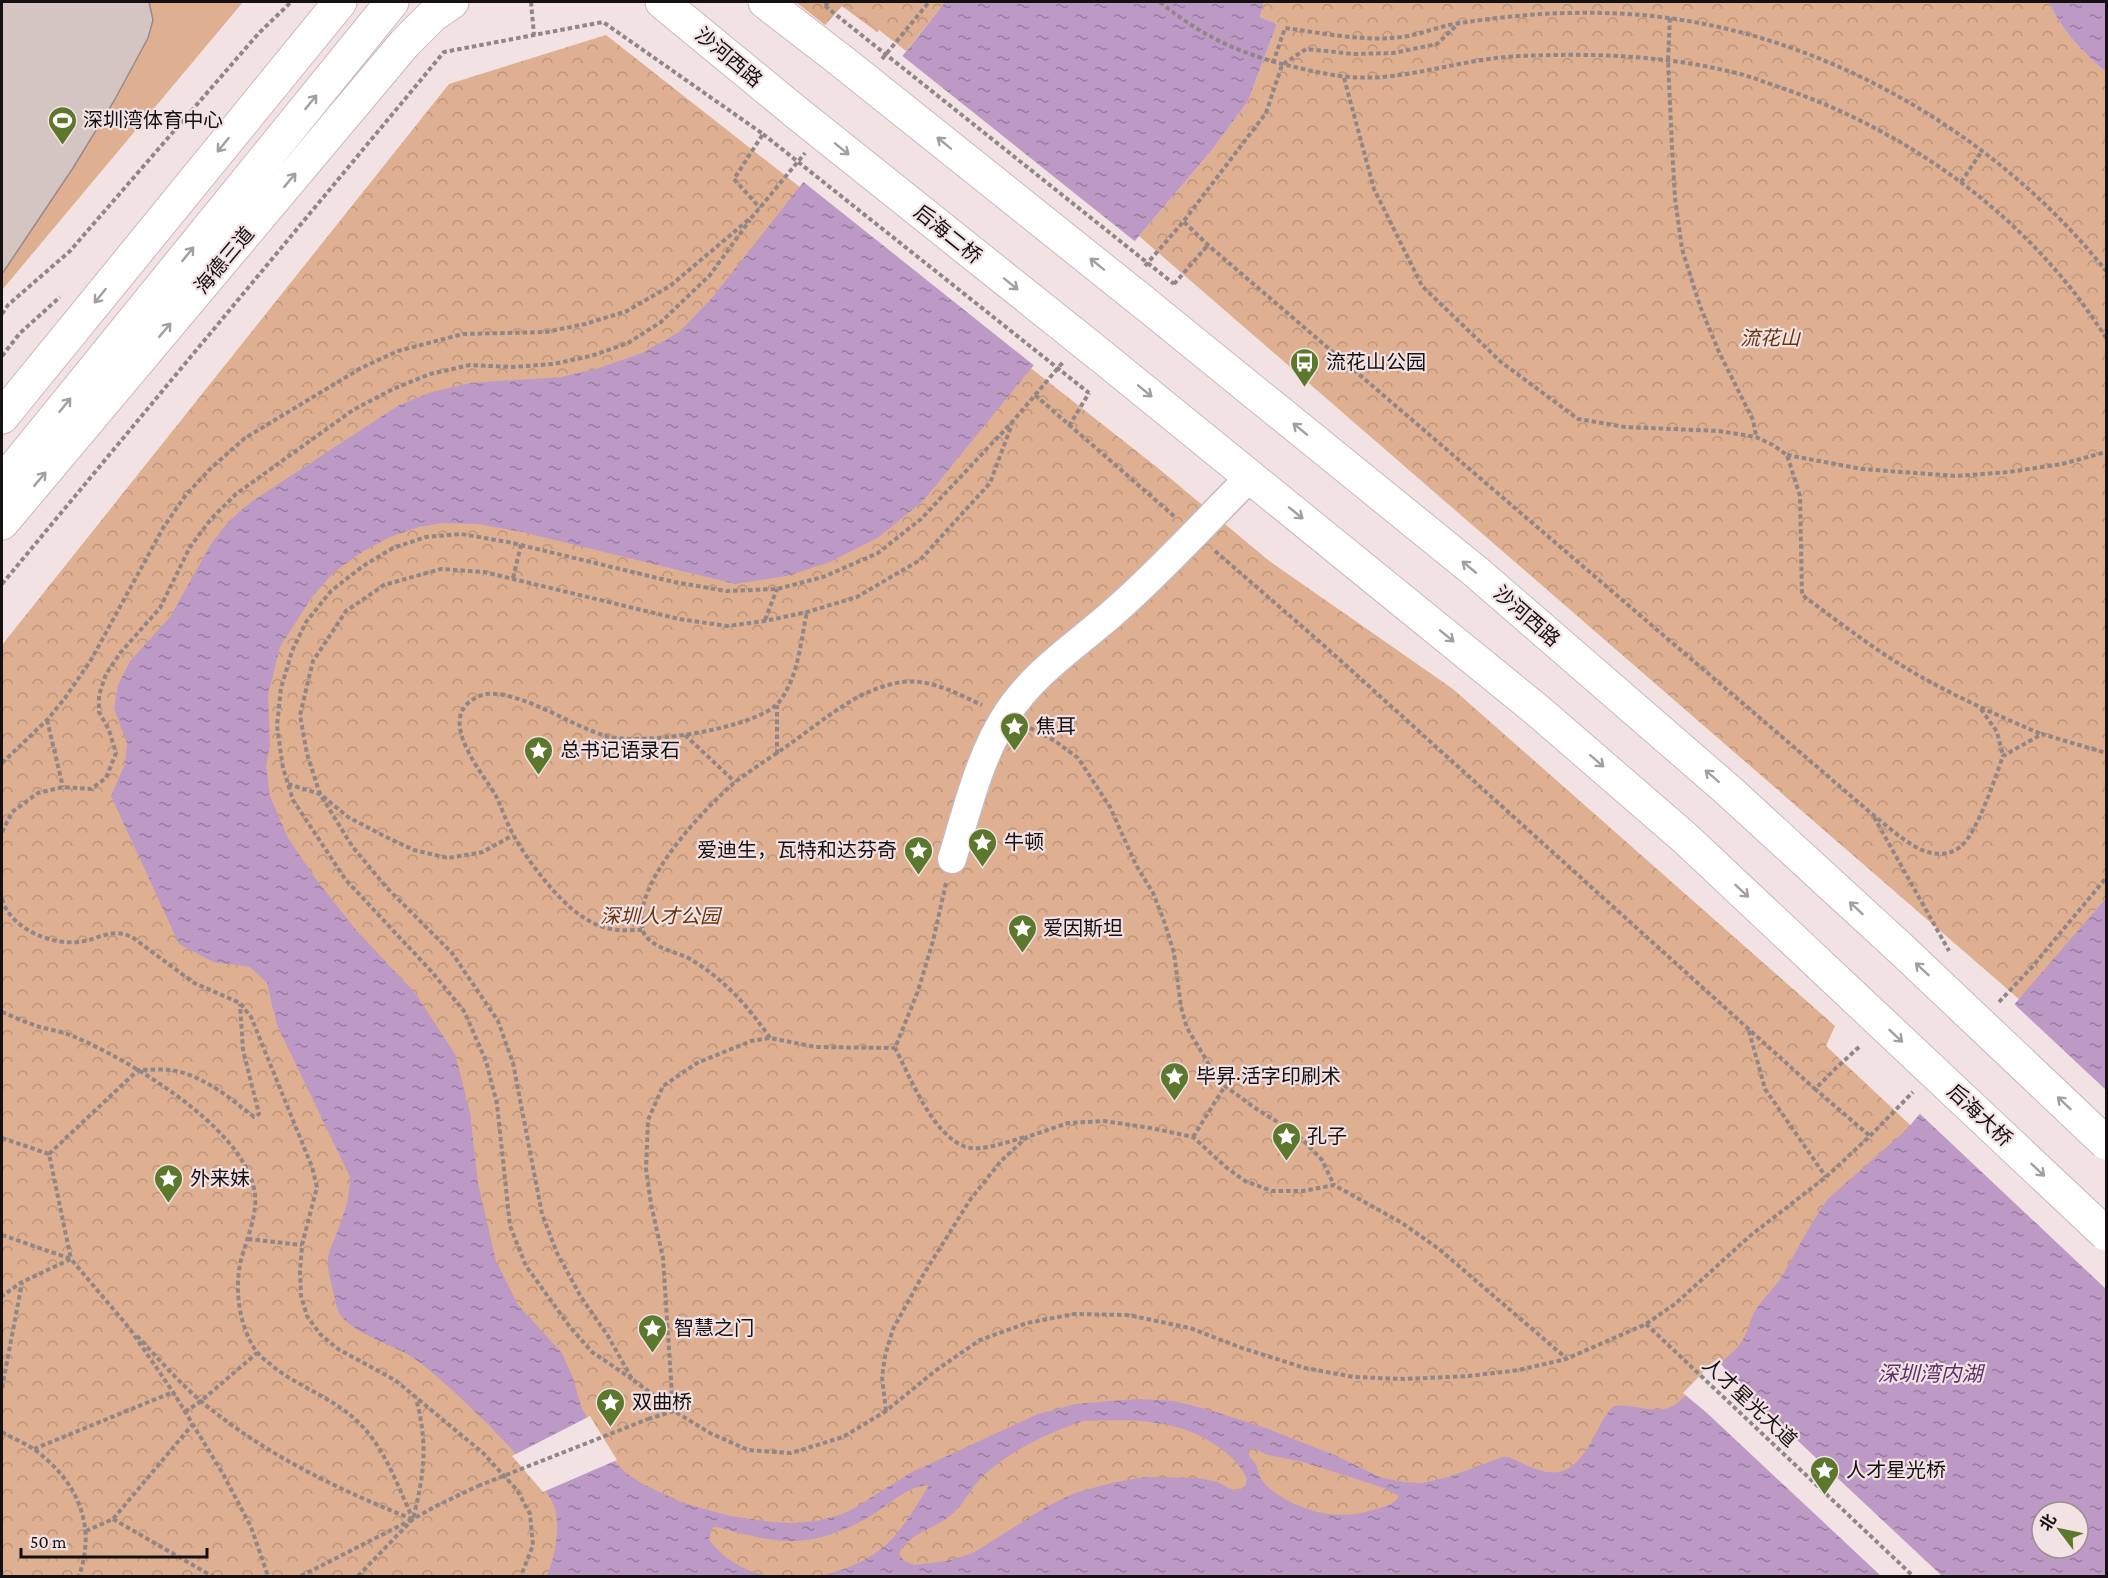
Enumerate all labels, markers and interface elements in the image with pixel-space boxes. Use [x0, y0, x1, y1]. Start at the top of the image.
street label: 沙河西路 [691, 23, 767, 91]
one-way arrow [304, 94, 317, 110]
sports icon: 深圳湾体育中心 [46, 104, 78, 146]
place label: 深圳湾体育中心 [83, 109, 223, 131]
one-way arrow [217, 136, 230, 152]
one-way arrow [936, 136, 952, 149]
one-way arrow [834, 142, 849, 156]
one-way arrow [284, 172, 297, 188]
street label: 后海二桥 [910, 200, 986, 268]
street label: 海德三道 [190, 222, 258, 298]
one-way arrow [181, 246, 194, 262]
one-way arrow [1089, 258, 1105, 271]
one-way arrow [1003, 277, 1019, 290]
one-way arrow [94, 288, 107, 304]
one-way arrow [159, 322, 172, 338]
park label: 流花山 [1740, 327, 1802, 349]
bus stop icon: 流花山公园 [1289, 346, 1321, 388]
place label: 流花山公园 [1326, 351, 1426, 373]
one-way arrow [1137, 385, 1153, 398]
one-way arrow [58, 397, 71, 413]
one-way arrow [1292, 423, 1308, 436]
one-way arrow [33, 472, 47, 487]
one-way arrow [1288, 506, 1304, 519]
one-way arrow [1461, 560, 1477, 573]
street label: 沙河西路 [1490, 581, 1564, 651]
one-way arrow [1439, 629, 1454, 643]
place icon: 焦耳 [999, 710, 1031, 752]
place label: 焦耳 [1036, 715, 1076, 737]
place icon: 总书记语录石 [523, 734, 555, 776]
place label: 总书记语录石 [560, 739, 680, 761]
one-way arrow [1589, 754, 1604, 768]
one-way arrow [1705, 769, 1720, 783]
place icon: 牛顿 [967, 826, 999, 868]
place label: 牛顿 [1004, 831, 1044, 853]
place icon: 爱迪生，瓦特和达芬奇 [902, 834, 934, 876]
place label: 爱迪生，瓦特和达芬奇 [697, 839, 897, 861]
one-way arrow [1734, 884, 1749, 898]
one-way arrow [1848, 901, 1863, 915]
park label: 深圳人才公园 [600, 905, 723, 927]
place icon: 爱因斯坦 [1006, 912, 1038, 954]
place label: 爱因斯坦 [1043, 917, 1123, 939]
one-way arrow [1915, 962, 1930, 976]
one-way arrow [1888, 1029, 1903, 1043]
place icon: 毕昇·活字印刷术 [1159, 1060, 1191, 1102]
place label: 毕昇·活字印刷术 [1196, 1065, 1341, 1087]
street label: 后海大桥 [1943, 1080, 2017, 1150]
one-way arrow [2057, 1096, 2072, 1110]
place icon: 孔子 [1270, 1120, 1302, 1162]
place label: 孔子 [1307, 1125, 1347, 1147]
place icon: 外来妹 [153, 1162, 185, 1204]
one-way arrow [2030, 1163, 2045, 1177]
place label: 外来妹 [190, 1167, 250, 1189]
place icon: 智慧之门 [637, 1312, 669, 1354]
place label: 智慧之门 [674, 1317, 754, 1339]
street label: 人才星光大道 [1699, 1353, 1801, 1451]
water label: 深圳湾内湖 [1878, 1362, 1985, 1386]
place icon: 双曲桥 [595, 1386, 627, 1428]
place label: 双曲桥 [632, 1391, 692, 1413]
place icon: 人才星光桥 [1809, 1454, 1841, 1496]
place label: 人才星光桥 [1846, 1459, 1946, 1481]
north arrow [2030, 1500, 2090, 1560]
text: 北 [2036, 1511, 2059, 1534]
scale bar [21, 1521, 207, 1559]
text: 50 m [30, 1532, 67, 1552]

